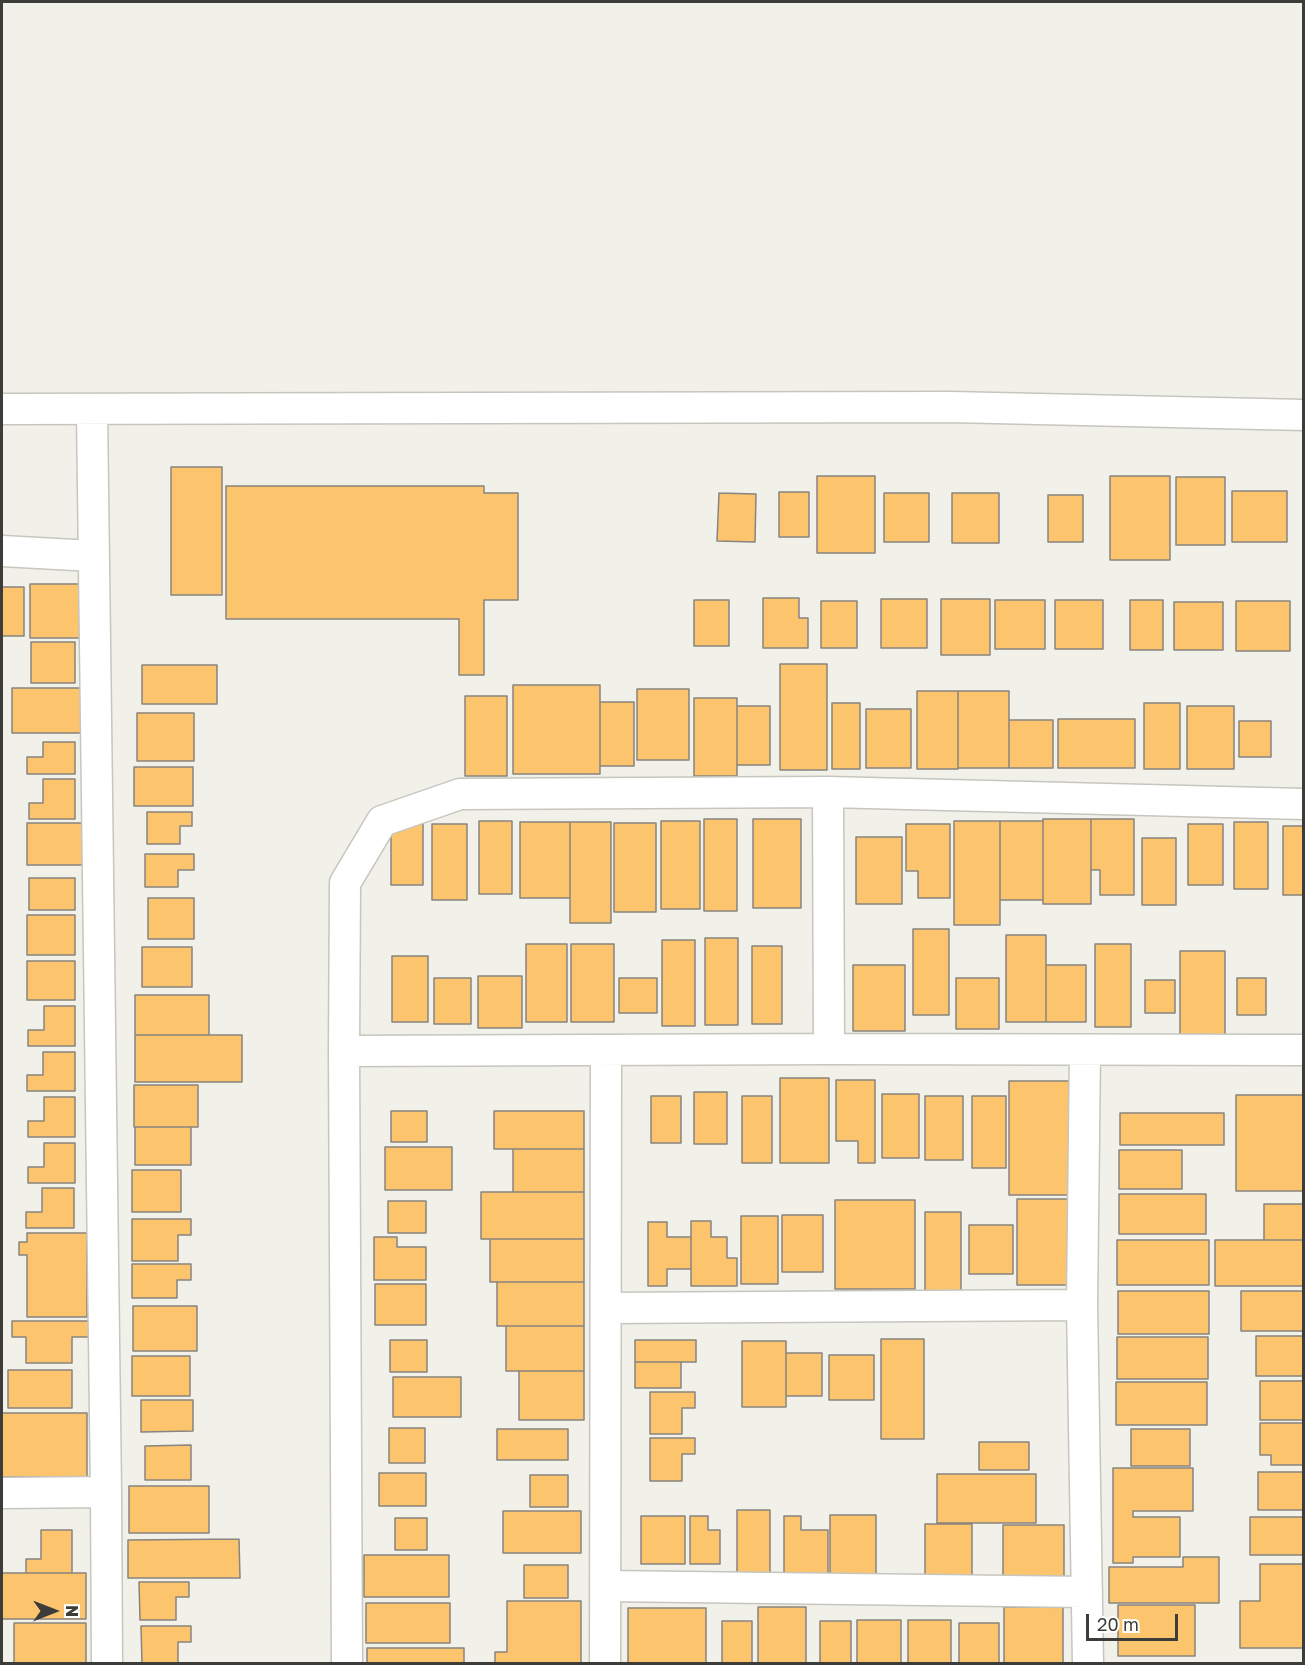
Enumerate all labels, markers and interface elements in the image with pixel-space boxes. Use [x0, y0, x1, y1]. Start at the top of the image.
north arrow [24, 1581, 84, 1641]
scale bar [1089, 1602, 1180, 1640]
text: N [62, 1605, 82, 1617]
text: 20 m [1097, 1613, 1139, 1635]

